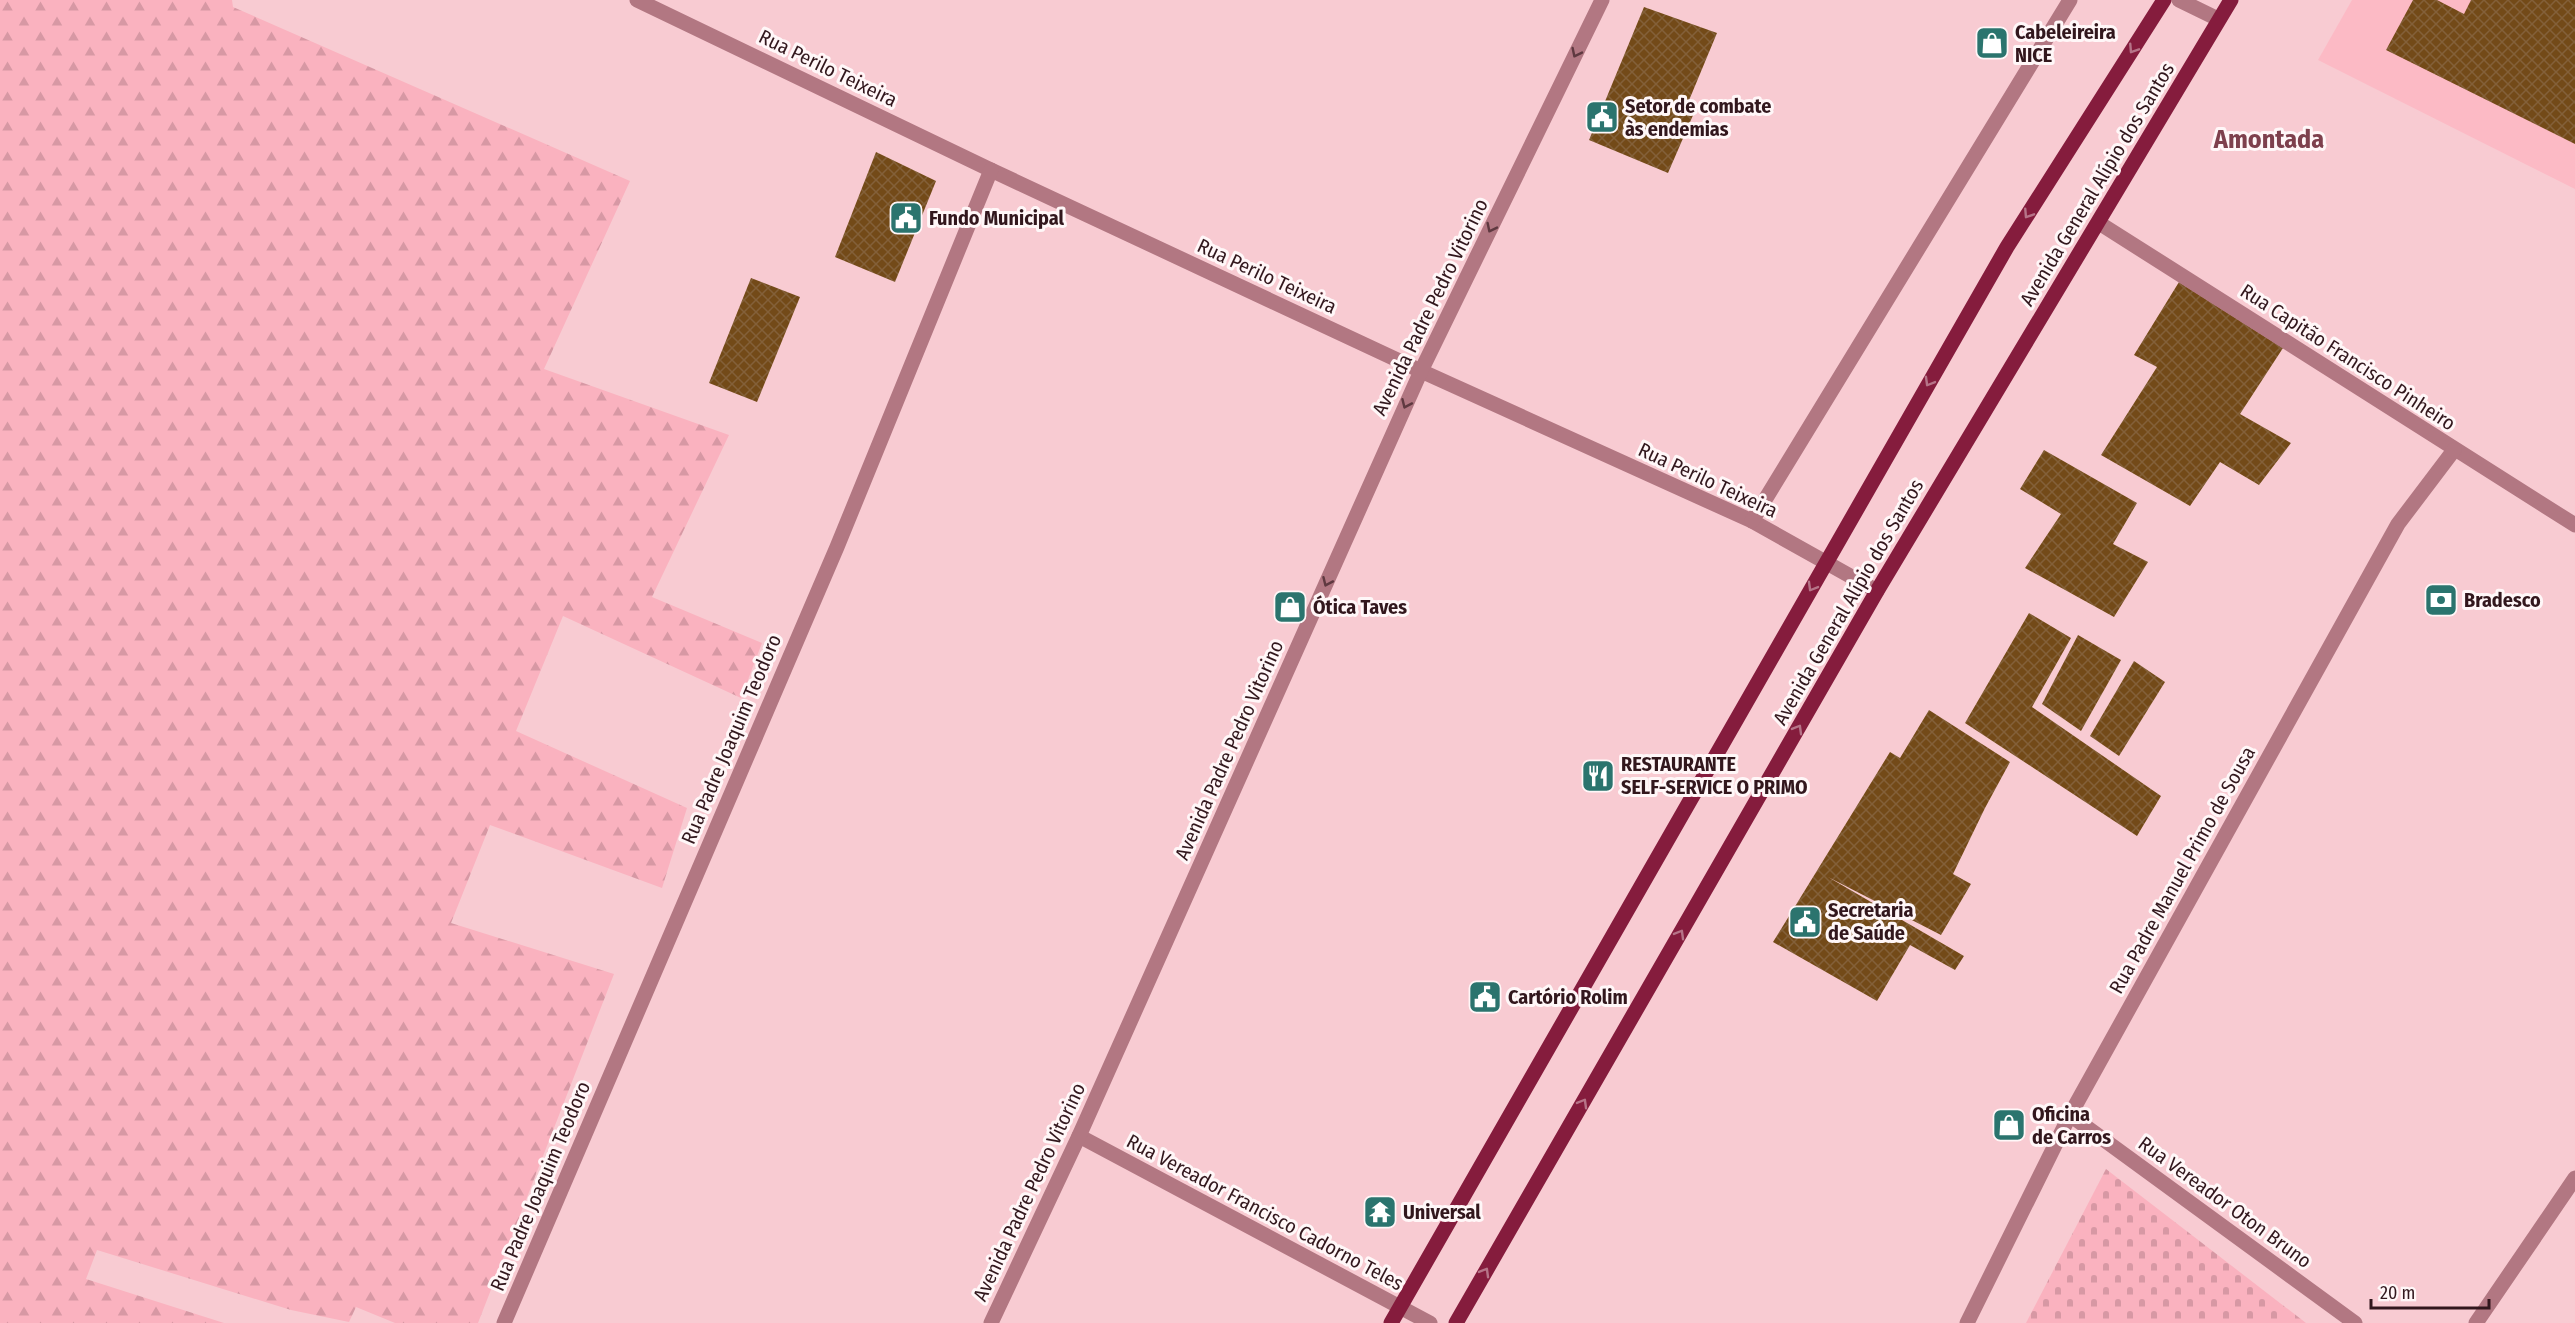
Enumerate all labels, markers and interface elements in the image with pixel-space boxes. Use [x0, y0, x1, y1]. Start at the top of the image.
place label: Cabeleireira NICE [2015, 20, 2116, 67]
street label: Rua Perilo Teixeira [755, 24, 901, 112]
shop icon: Cabeleireira NICE [1974, 25, 2010, 61]
one-way arrow [2129, 42, 2140, 53]
one-way arrow [1572, 46, 1584, 57]
street label: Avenida General Alípio dos Santos [2015, 58, 2179, 310]
place label: Setor de combate às endemias [1625, 94, 1771, 141]
public building icon: Setor de combate às endemias [1584, 99, 1620, 135]
district label: Amontada [2213, 124, 2324, 155]
street label: Avenida Padre Pedro Vitorino [1367, 195, 1493, 419]
public building icon: Fundo Municipal [888, 200, 924, 236]
place label: Fundo Municipal [929, 206, 1064, 230]
one-way arrow [2024, 207, 2035, 218]
one-way arrow [1487, 221, 1498, 232]
street label: Rua Perilo Teixeira [1194, 233, 1340, 319]
street label: Rua Capitão Francisco Pinheiro [2236, 278, 2460, 436]
one-way arrow [1925, 376, 1937, 386]
one-way arrow [1402, 397, 1414, 408]
street label: Rua Perilo Teixeira [1635, 437, 1781, 523]
street label: Avenida General Alípio dos Santos [1768, 475, 1928, 729]
one-way arrow [1322, 575, 1334, 586]
one-way arrow [1807, 581, 1819, 592]
bank icon: Bradesco [2423, 582, 2459, 618]
place label: Bradesco [2464, 588, 2541, 612]
shop icon: Ótica Taves [1272, 589, 1308, 625]
place label: Ótica Taves [1313, 595, 1407, 619]
street label: Rua Padre Joaquim Teodoro [676, 631, 786, 847]
street label: Avenida Padre Pedro Vitorino [1170, 636, 1288, 864]
one-way arrow [1791, 725, 1802, 735]
street label: Rua Padre Manuel Primo de Sousa [2104, 742, 2260, 998]
place label: RESTAURANTE SELF-SERVICE O PRIMO [1621, 752, 1808, 799]
restaurant icon: RESTAURANTE SELF-SERVICE O PRIMO [1580, 758, 1616, 794]
place label: Secretaria de Saúde [1828, 898, 1913, 945]
public building icon: Secretaria de Saúde [1787, 904, 1823, 940]
one-way arrow [1673, 930, 1684, 940]
public building icon: Cartório Rolim [1467, 979, 1503, 1015]
place label: Cartório Rolim [1508, 985, 1628, 1009]
street label: Rua Padre Joaquim Teodoro [485, 1078, 595, 1294]
street label: Avenida Padre Pedro Vitorino [968, 1079, 1090, 1305]
one-way arrow [1575, 1099, 1587, 1109]
place label: Oficina de Carros [2032, 1102, 2111, 1149]
shop icon: Oficina de Carros [1991, 1107, 2027, 1143]
street label: Rua Vereador Francisco Cadorno Teles [1123, 1129, 1407, 1295]
street label: Rua Vereador Oton Bruno [2134, 1131, 2316, 1273]
temple icon: Universal [1362, 1194, 1398, 1230]
place label: Universal [1403, 1200, 1481, 1224]
one-way arrow [1478, 1268, 1490, 1278]
scale bar [2371, 1272, 2490, 1310]
text: 20 m [2380, 1282, 2415, 1304]

